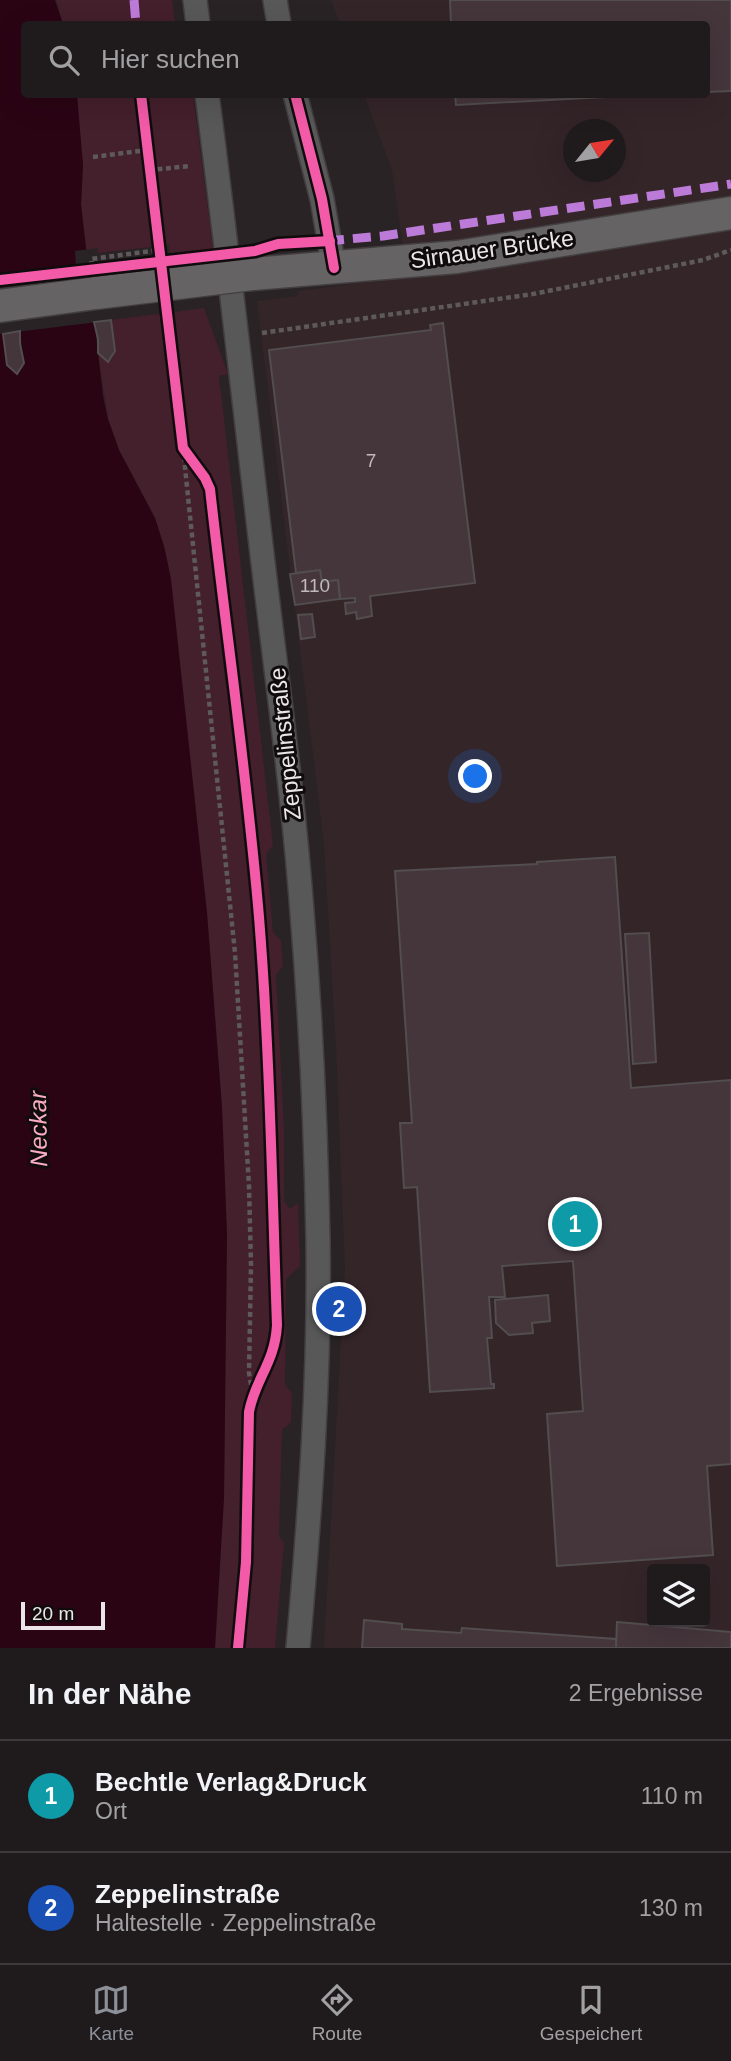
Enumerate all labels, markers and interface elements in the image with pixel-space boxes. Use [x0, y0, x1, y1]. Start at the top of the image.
search box [21, 21, 710, 98]
icon: search [45, 41, 83, 79]
text: Hier suchen [101, 44, 240, 74]
north arrow [563, 119, 626, 182]
street label: Sirnauer Brücke [409, 225, 575, 273]
house number: 7 [366, 450, 376, 471]
house number: 110 [300, 575, 330, 596]
street label: Zeppelinstraße [264, 666, 306, 822]
your location [458, 759, 492, 793]
water label: Neckar [24, 1090, 52, 1167]
pin: 1 [552, 1198, 598, 1250]
pin: 2 [316, 1283, 362, 1335]
map controls [647, 1564, 710, 1627]
button: layers [647, 1564, 710, 1627]
scale bar [21, 1599, 105, 1631]
text: 20 m [32, 1603, 74, 1624]
text: In der Nähe [28, 1677, 191, 1710]
text: 2 Ergebnisse [569, 1680, 703, 1706]
text: Bechtle Verlag&Druck [95, 1767, 367, 1797]
text: 1 [45, 1783, 57, 1809]
text: 110 m [641, 1783, 703, 1809]
text: Ort [95, 1798, 127, 1824]
text: Zeppelinstraße [95, 1879, 280, 1909]
text: 2 [45, 1895, 57, 1921]
text: 130 m [639, 1895, 703, 1921]
text: Haltestelle · Zeppelinstraße [95, 1910, 376, 1936]
tab: Karte [89, 1981, 134, 2045]
tab: Route [312, 1981, 362, 2045]
tab: Gespeichert [540, 1981, 642, 2045]

